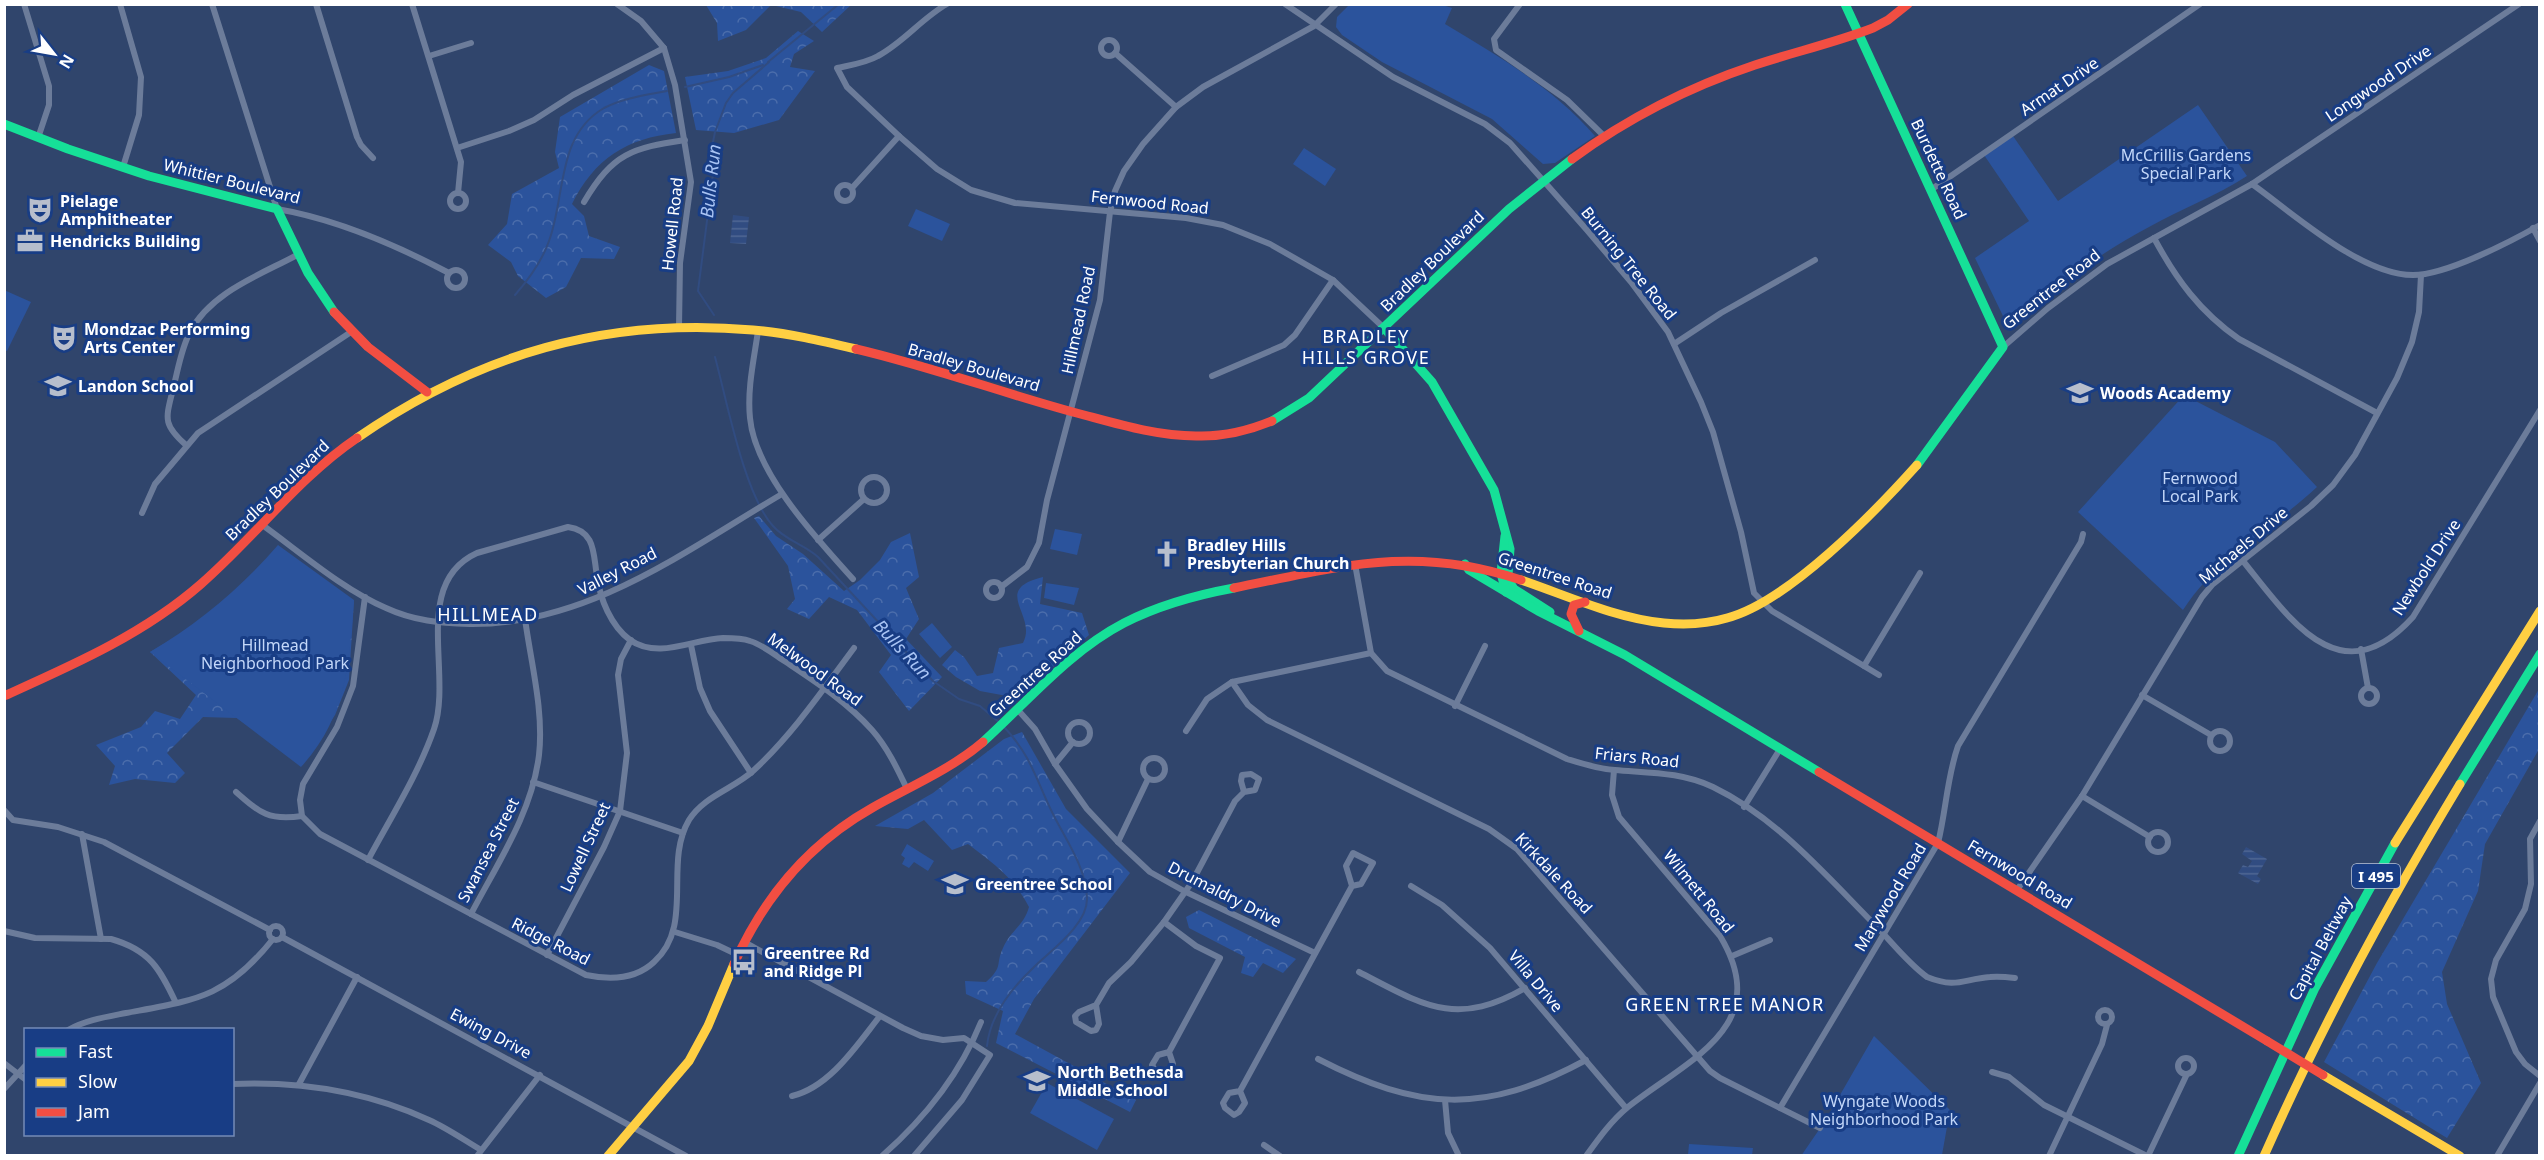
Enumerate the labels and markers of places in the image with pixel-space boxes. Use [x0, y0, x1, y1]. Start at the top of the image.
place label: Pielage Amphitheater [60, 190, 172, 230]
theatre icon: Pielage Amphitheater [25, 195, 55, 225]
office icon: Hendricks Building [15, 226, 45, 256]
place label: Hendricks Building [50, 230, 201, 252]
place label: Mondzac Performing Arts Center [84, 318, 250, 358]
theatre icon: Mondzac Performing Arts Center [49, 323, 79, 353]
school or university icon: Landon School [43, 371, 73, 401]
place label: Landon School [78, 375, 194, 397]
school or university icon: Woods Academy [2065, 378, 2095, 408]
place label: Woods Academy [2100, 382, 2232, 404]
place label: Bradley Hills Presbyterian Church [1187, 534, 1349, 574]
church icon: Bradley Hills Presbyterian Church [1152, 539, 1182, 569]
school or university icon: Greentree School [940, 869, 970, 899]
place label: Greentree School [975, 873, 1112, 895]
place label: Greentree Rd and Ridge Pl [764, 942, 870, 982]
bus stop icon: Greentree Rd and Ridge Pl [729, 947, 759, 977]
place label: North Bethesda Middle School [1057, 1061, 1183, 1101]
school or university icon: North Bethesda Middle School [1022, 1066, 1052, 1096]

